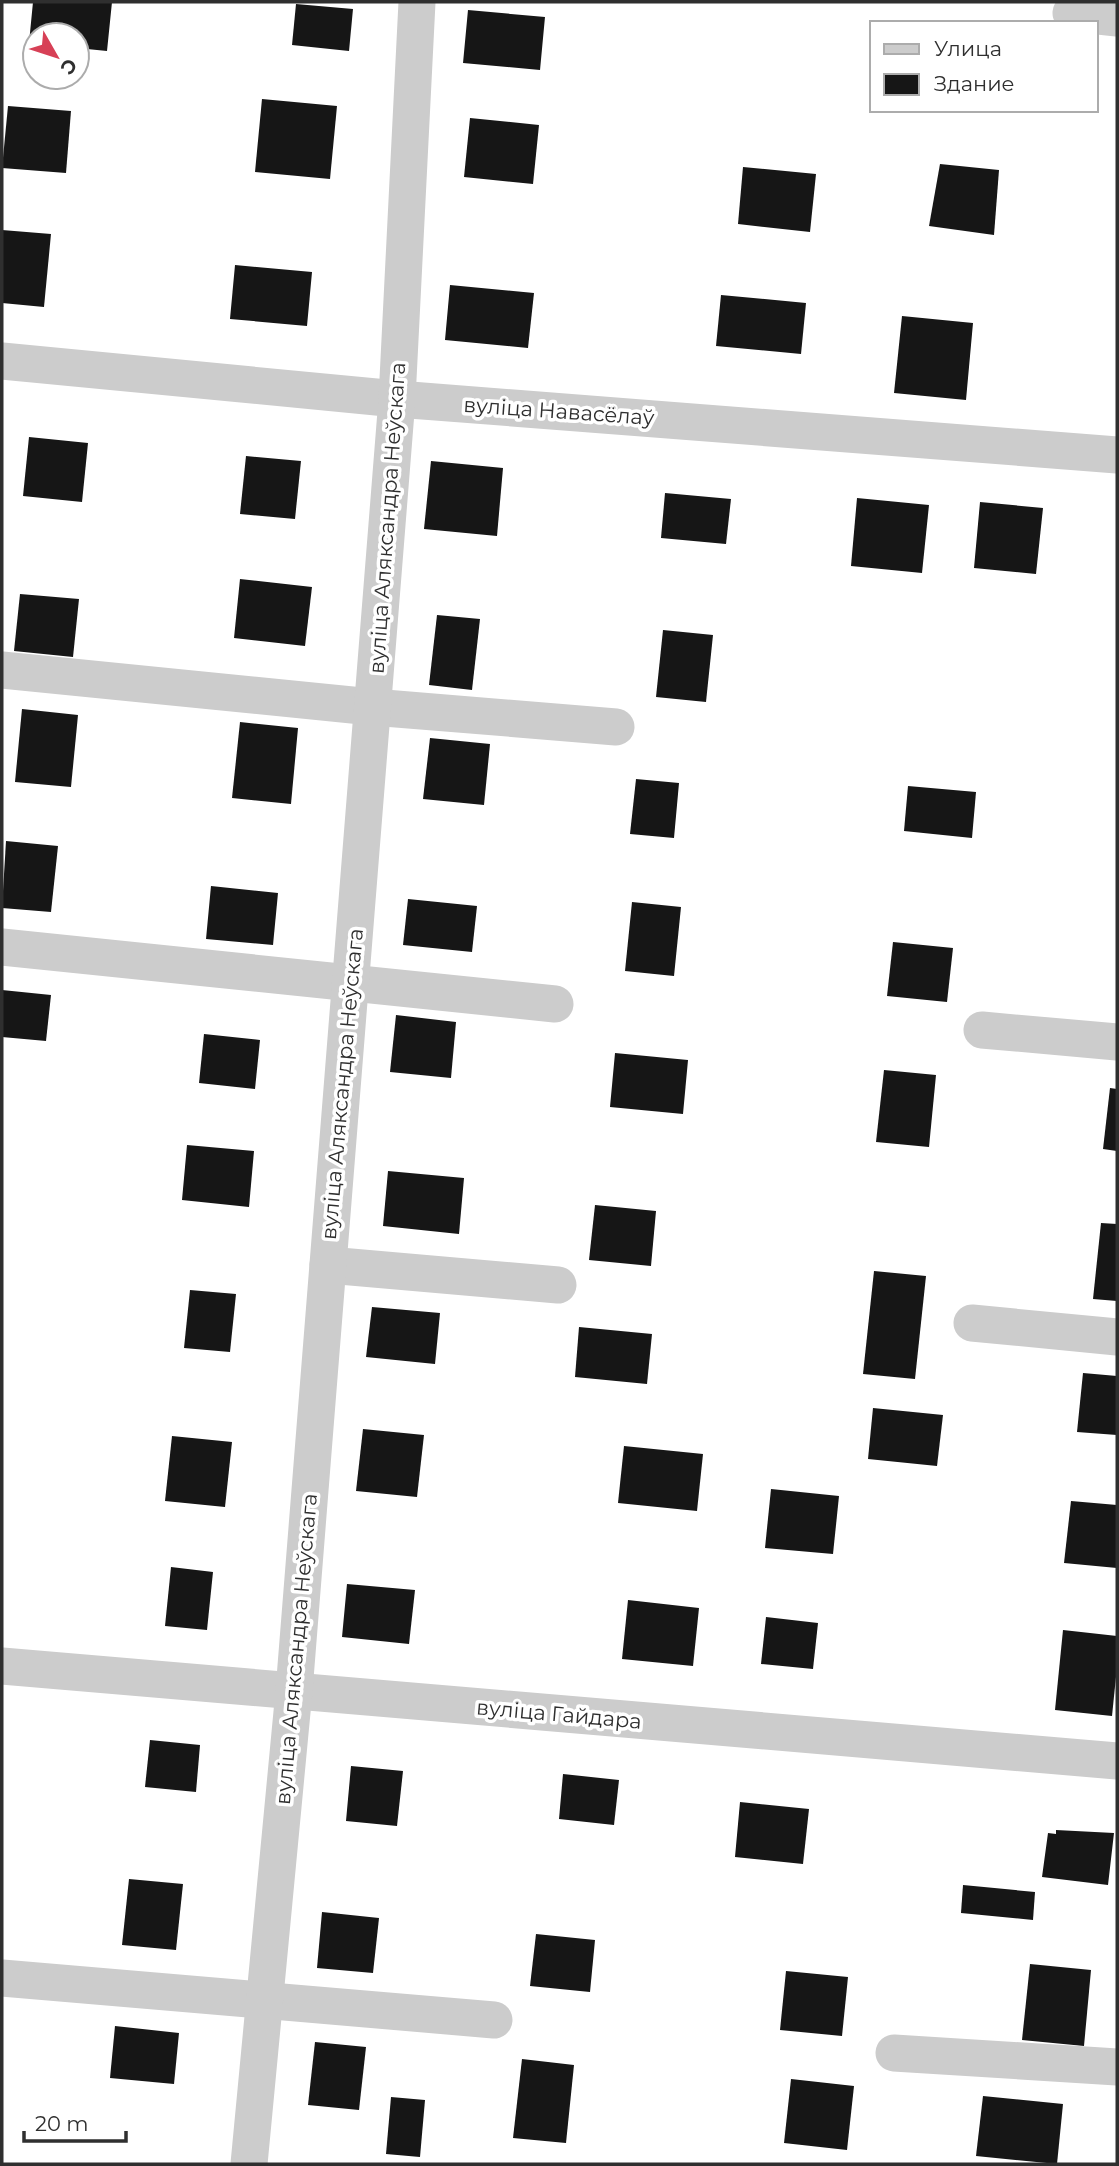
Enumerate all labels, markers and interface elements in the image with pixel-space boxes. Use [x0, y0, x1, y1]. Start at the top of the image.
north arrow [21, 21, 91, 91]
legend [870, 21, 1098, 112]
text: Улица [934, 36, 1002, 61]
text: С [55, 54, 82, 79]
text: Здание [934, 71, 1015, 96]
street label: вуліца Аляксандра Неўскага [364, 361, 410, 675]
street label: вуліца Навасёлаў [463, 392, 656, 430]
street label: вуліца Аляксандра Неўскага [316, 927, 368, 1241]
street label: вуліца Аляксандра Неўскага [270, 1492, 322, 1806]
street label: вуліца Гайдара [475, 1694, 643, 1734]
scale bar [24, 2100, 126, 2144]
text: 20 m [35, 2111, 89, 2136]

